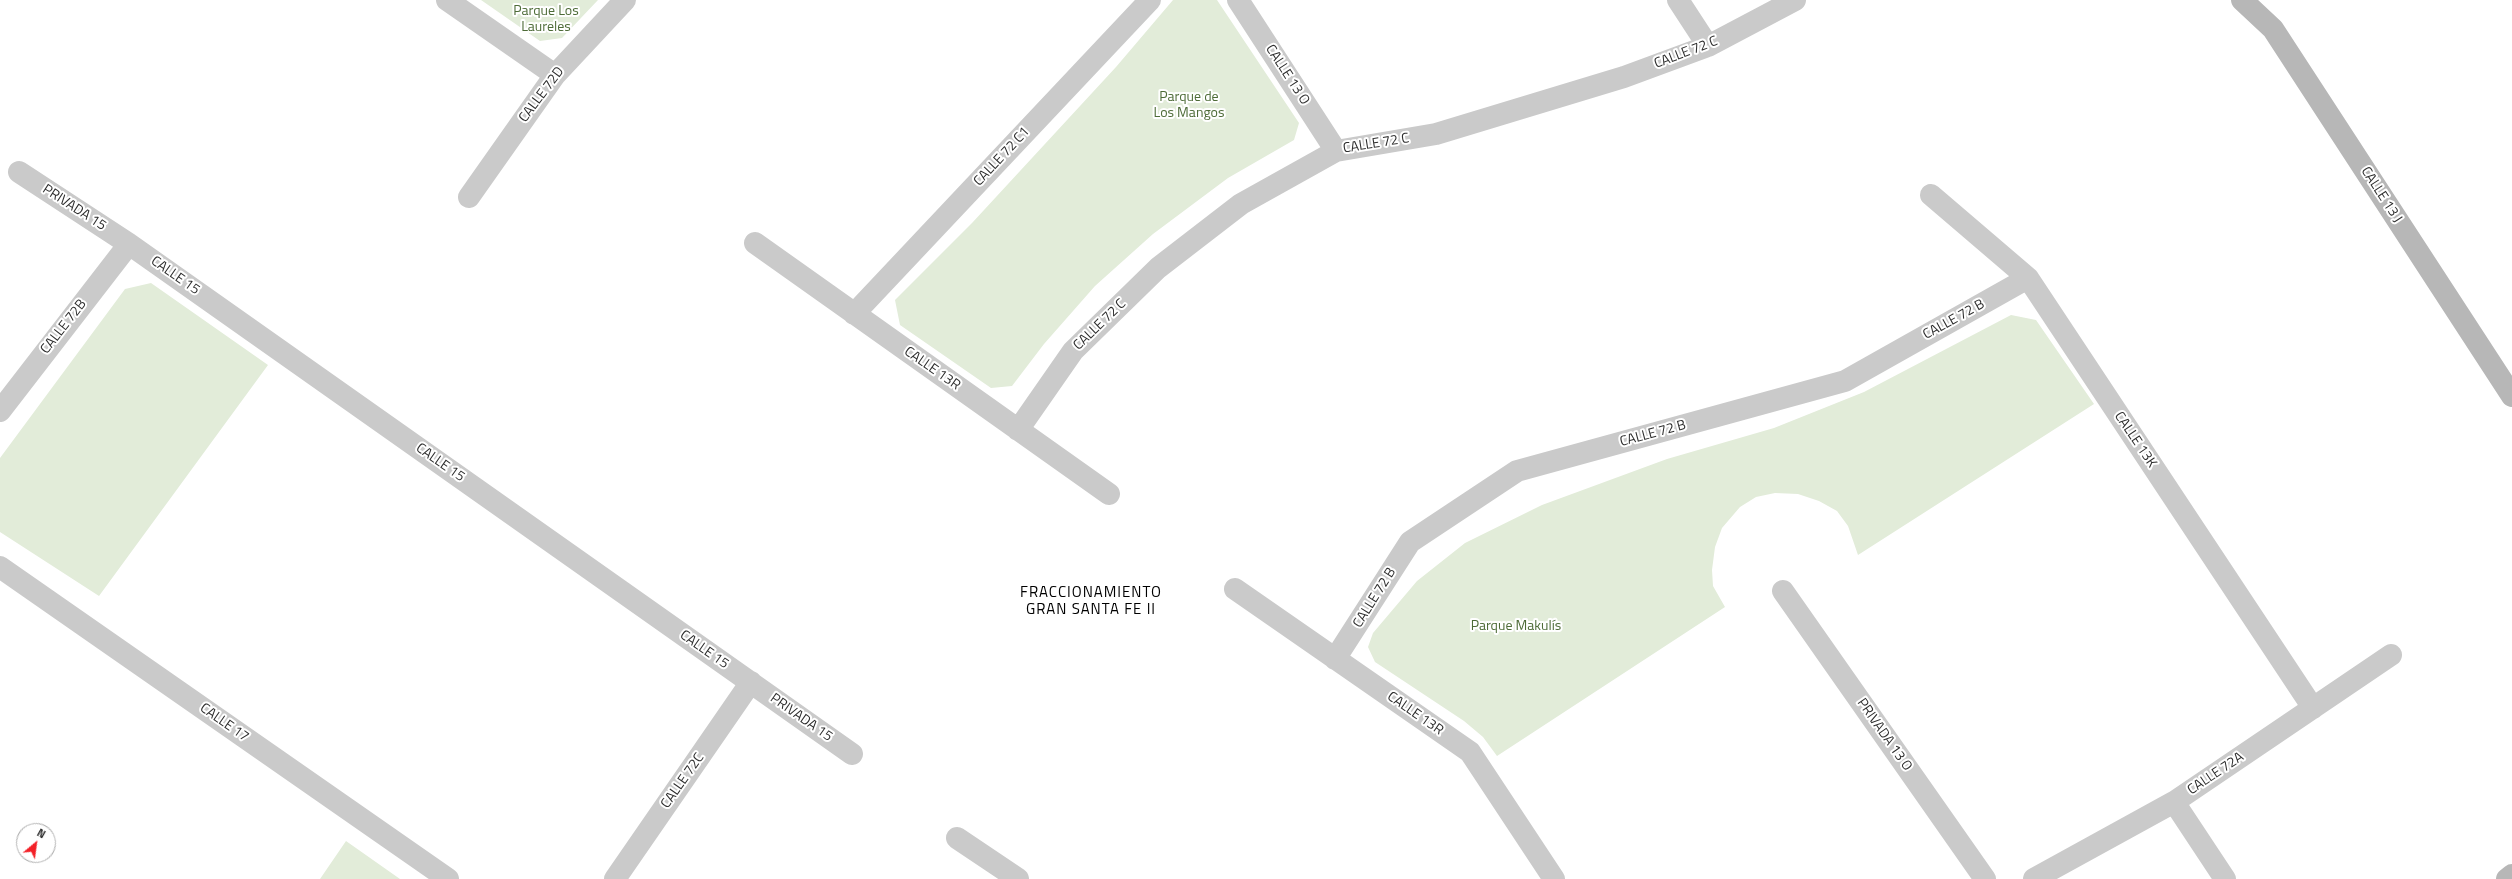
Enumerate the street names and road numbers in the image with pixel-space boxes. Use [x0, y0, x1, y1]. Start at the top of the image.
street label: CALLE 72 C [1652, 33, 1720, 73]
street label: CALLE 13 O [1261, 42, 1313, 108]
street label: CALLE 72D [516, 64, 568, 126]
street label: CALLE 72 C1 [970, 124, 1034, 190]
street label: CALLE 72 C [1342, 130, 1410, 158]
street label: CALLE 13 J [2357, 164, 2405, 226]
street label: PRIVADA 15 [39, 181, 109, 235]
street label: CALLE 15 [147, 253, 203, 299]
street label: CALLE 72B [38, 296, 90, 358]
street label: CALLE 72 C [1070, 296, 1130, 354]
street label: CALLE 72 B [1920, 296, 1988, 344]
street label: CALLE 13R [901, 344, 963, 394]
street label: CALLE 13K [2110, 409, 2160, 471]
street label: CALLE 72 B [1618, 417, 1688, 451]
street label: CALLE 15 [412, 440, 468, 486]
street label: CALLE 72 B [1350, 565, 1400, 631]
street label: CALLE 15 [676, 627, 732, 673]
street label: CALLE 13R [1384, 689, 1446, 739]
street label: PRIVADA 15 [767, 690, 835, 746]
street label: PRIVADA 13 O [1853, 695, 1915, 775]
street label: CALLE 17 [196, 700, 252, 746]
street label: CALLE 72A [2185, 749, 2247, 799]
street label: CALLE 72C [658, 750, 708, 812]

